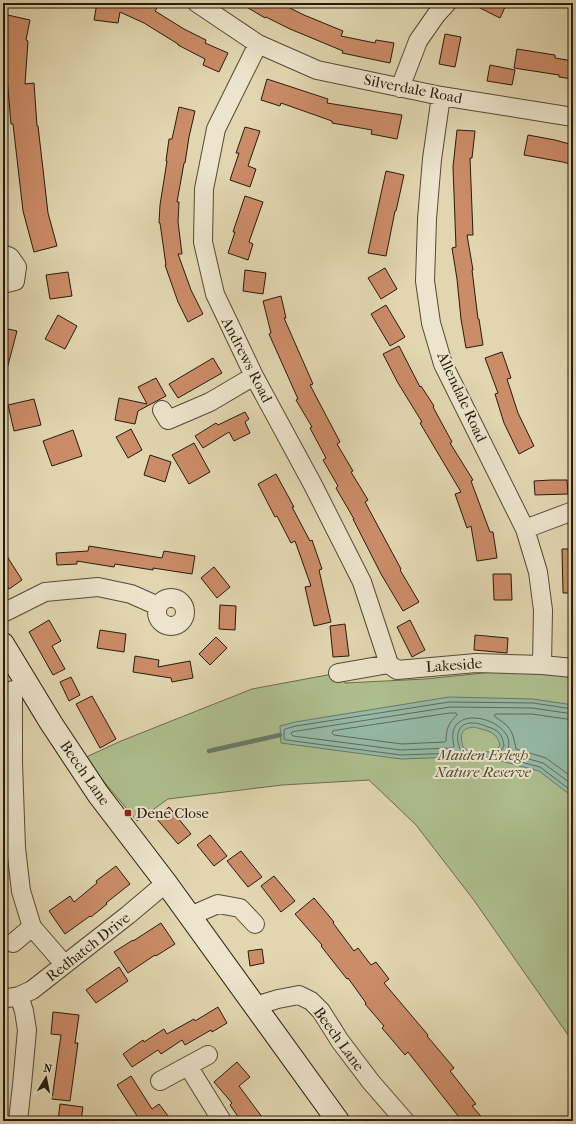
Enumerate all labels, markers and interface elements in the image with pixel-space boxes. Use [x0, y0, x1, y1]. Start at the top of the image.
street label: Silverdale Road [362, 71, 465, 108]
street label: Andrews Road [217, 313, 277, 406]
street label: Allendale Road [433, 348, 491, 446]
street label: Lakeside [425, 654, 483, 676]
street label: Beech Lane [56, 737, 114, 809]
park label: Maiden Erlegh Nature Reserve [434, 746, 532, 781]
place label: Dene Close [136, 804, 209, 822]
marker: Dene Close [123, 808, 133, 818]
street label: Redhatch Drive [42, 908, 134, 985]
street label: Beech Lane [310, 1003, 369, 1075]
north arrow [26, 1058, 66, 1098]
text: N [42, 1062, 54, 1076]

